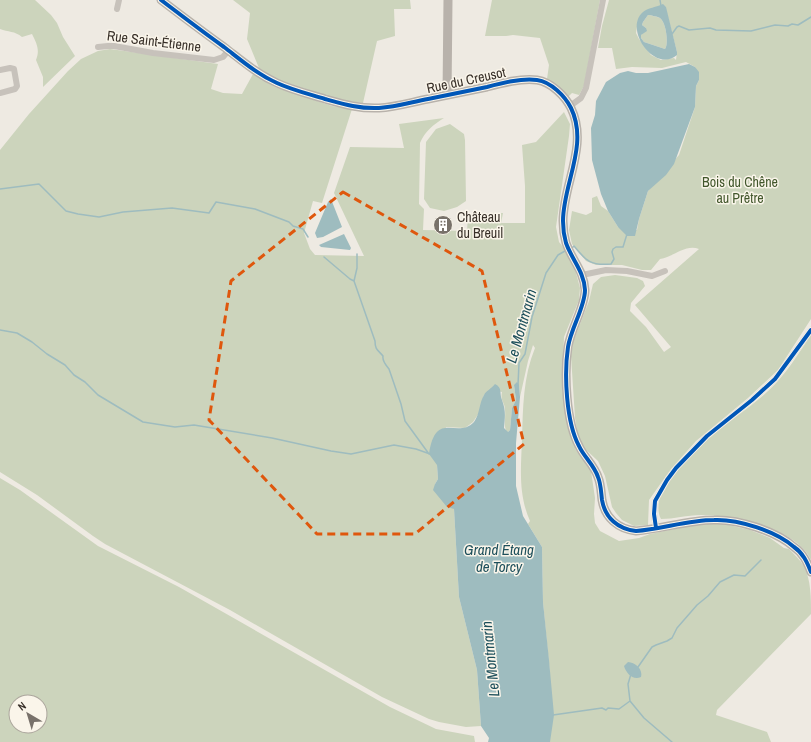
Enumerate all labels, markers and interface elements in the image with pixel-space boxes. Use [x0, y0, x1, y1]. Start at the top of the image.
street label: Rue Saint-Étienne [106, 26, 202, 56]
street label: Rue du Creusot [425, 63, 507, 97]
park label: Bois du Chêne au Prêtre [702, 173, 778, 207]
place label: Château du Breuil [457, 208, 503, 242]
building icon: Château du Breuil [432, 214, 454, 236]
water label: Le Montmarin [500, 286, 542, 365]
water label: Grand Étang de Torcy [464, 539, 534, 577]
water label: Le Montmarin [476, 620, 504, 698]
north arrow [8, 694, 48, 734]
text: N [15, 699, 29, 714]

